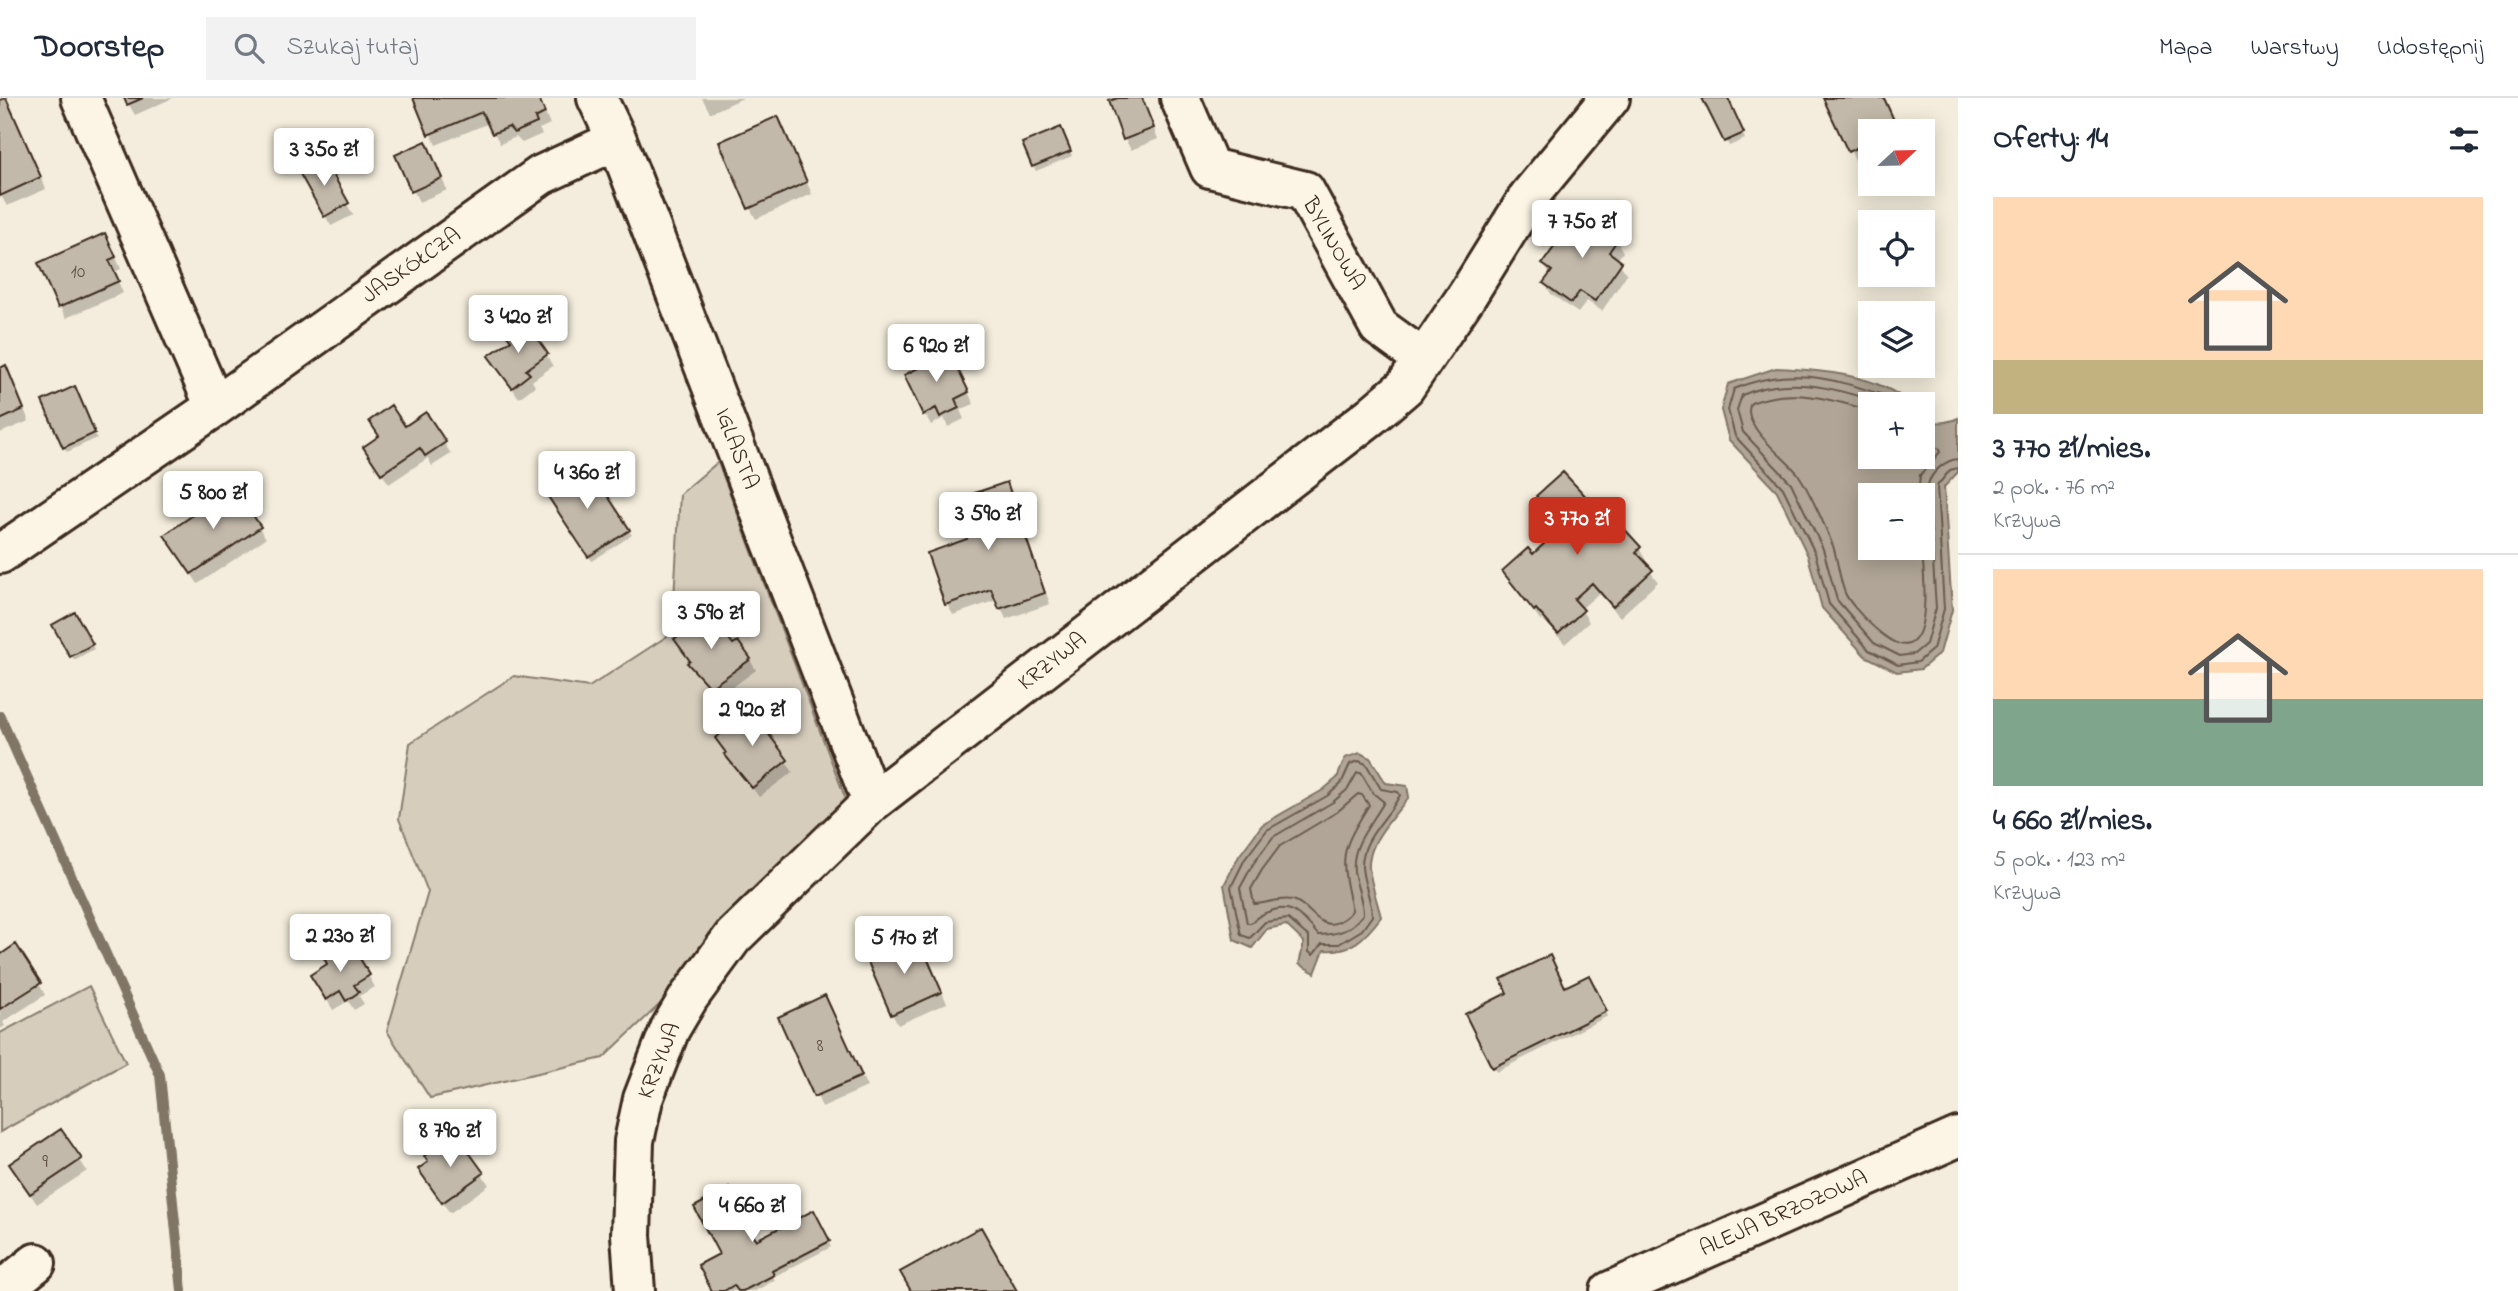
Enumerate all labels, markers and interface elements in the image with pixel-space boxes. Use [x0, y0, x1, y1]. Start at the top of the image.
search box [206, 17, 696, 80]
text: Doorstep [35, 24, 164, 72]
icon: search [230, 29, 268, 67]
text: Szukaj tutaj [286, 29, 417, 67]
text: Mapa [2159, 31, 2212, 66]
text: Warstwy [2250, 31, 2339, 66]
text: Udostępnij [2377, 31, 2483, 66]
text: Oferty: 14 [1993, 118, 2108, 162]
north arrow [1858, 119, 1936, 196]
map controls [1858, 119, 1935, 560]
icon: filters [2445, 121, 2483, 159]
pin: 3 350 zł [252, 129, 396, 188]
text: 3 350 zł [290, 134, 358, 167]
street label: BYLINOWA [1293, 190, 1373, 297]
pin: 7 750 zł [1510, 200, 1654, 260]
text: 7 750 zł [1548, 206, 1616, 239]
button: locate [1858, 210, 1935, 287]
street label: JASKÓŁCZA [356, 220, 468, 312]
icon: home [2175, 243, 2301, 369]
house number: 10 [71, 259, 85, 286]
pin: 3 420 zł [446, 296, 590, 355]
text: 3 420 zł [485, 301, 551, 334]
button: layers [1858, 301, 1935, 378]
pin: 6 920 zł [864, 324, 1008, 384]
text: 6 920 zł [904, 330, 968, 363]
button: + [1858, 392, 1935, 469]
street label: IGLASTA [705, 404, 767, 494]
text: 3 770 zł/mies. [1993, 428, 2150, 472]
pin: 4 360 zł [515, 452, 659, 511]
text: 4 360 zł [554, 457, 620, 490]
pin: 5 800 zł [141, 472, 285, 531]
text: 2 pok. · 76 m² [1993, 472, 2115, 505]
text: 5 800 zł [179, 477, 247, 510]
button: − [1858, 483, 1935, 560]
pin: 3 590 zł [916, 492, 1060, 552]
text: 3 590 zł [955, 498, 1021, 531]
pin: 3 770 zł [1505, 498, 1649, 557]
text: 3 770 zł [1545, 503, 1609, 536]
text: Krzywa [1993, 505, 2061, 538]
pin: 3 590 zł [639, 592, 783, 651]
text: 3 590 zł [678, 597, 744, 630]
icon: home [2175, 615, 2301, 741]
street label: KRZYWA [1012, 625, 1094, 699]
pin: 2 920 zł [680, 688, 824, 748]
text: 2 920 zł [719, 694, 785, 727]
text: 4 660 zł/mies. [1993, 800, 2152, 844]
text: 5 pok. · 123 m² [1993, 844, 2126, 877]
text: Krzywa [1993, 877, 2061, 910]
pin: 2 230 zł [268, 914, 412, 974]
pin: 5 170 zł [832, 916, 976, 976]
text: 2 230 zł [306, 920, 374, 953]
text: 5 170 zł [871, 922, 937, 955]
street label: KRZYWA [630, 1018, 690, 1104]
house number: 8 [816, 1033, 824, 1060]
pin: 8 790 zł [378, 1110, 522, 1169]
text: 8 790 zł [419, 1115, 481, 1148]
house number: 9 [42, 1149, 48, 1176]
street label: ALEJA BRZOZOWA [1694, 1162, 1874, 1266]
pin: 4 660 zł [680, 1184, 824, 1244]
text: 4 660 zł [719, 1190, 785, 1223]

